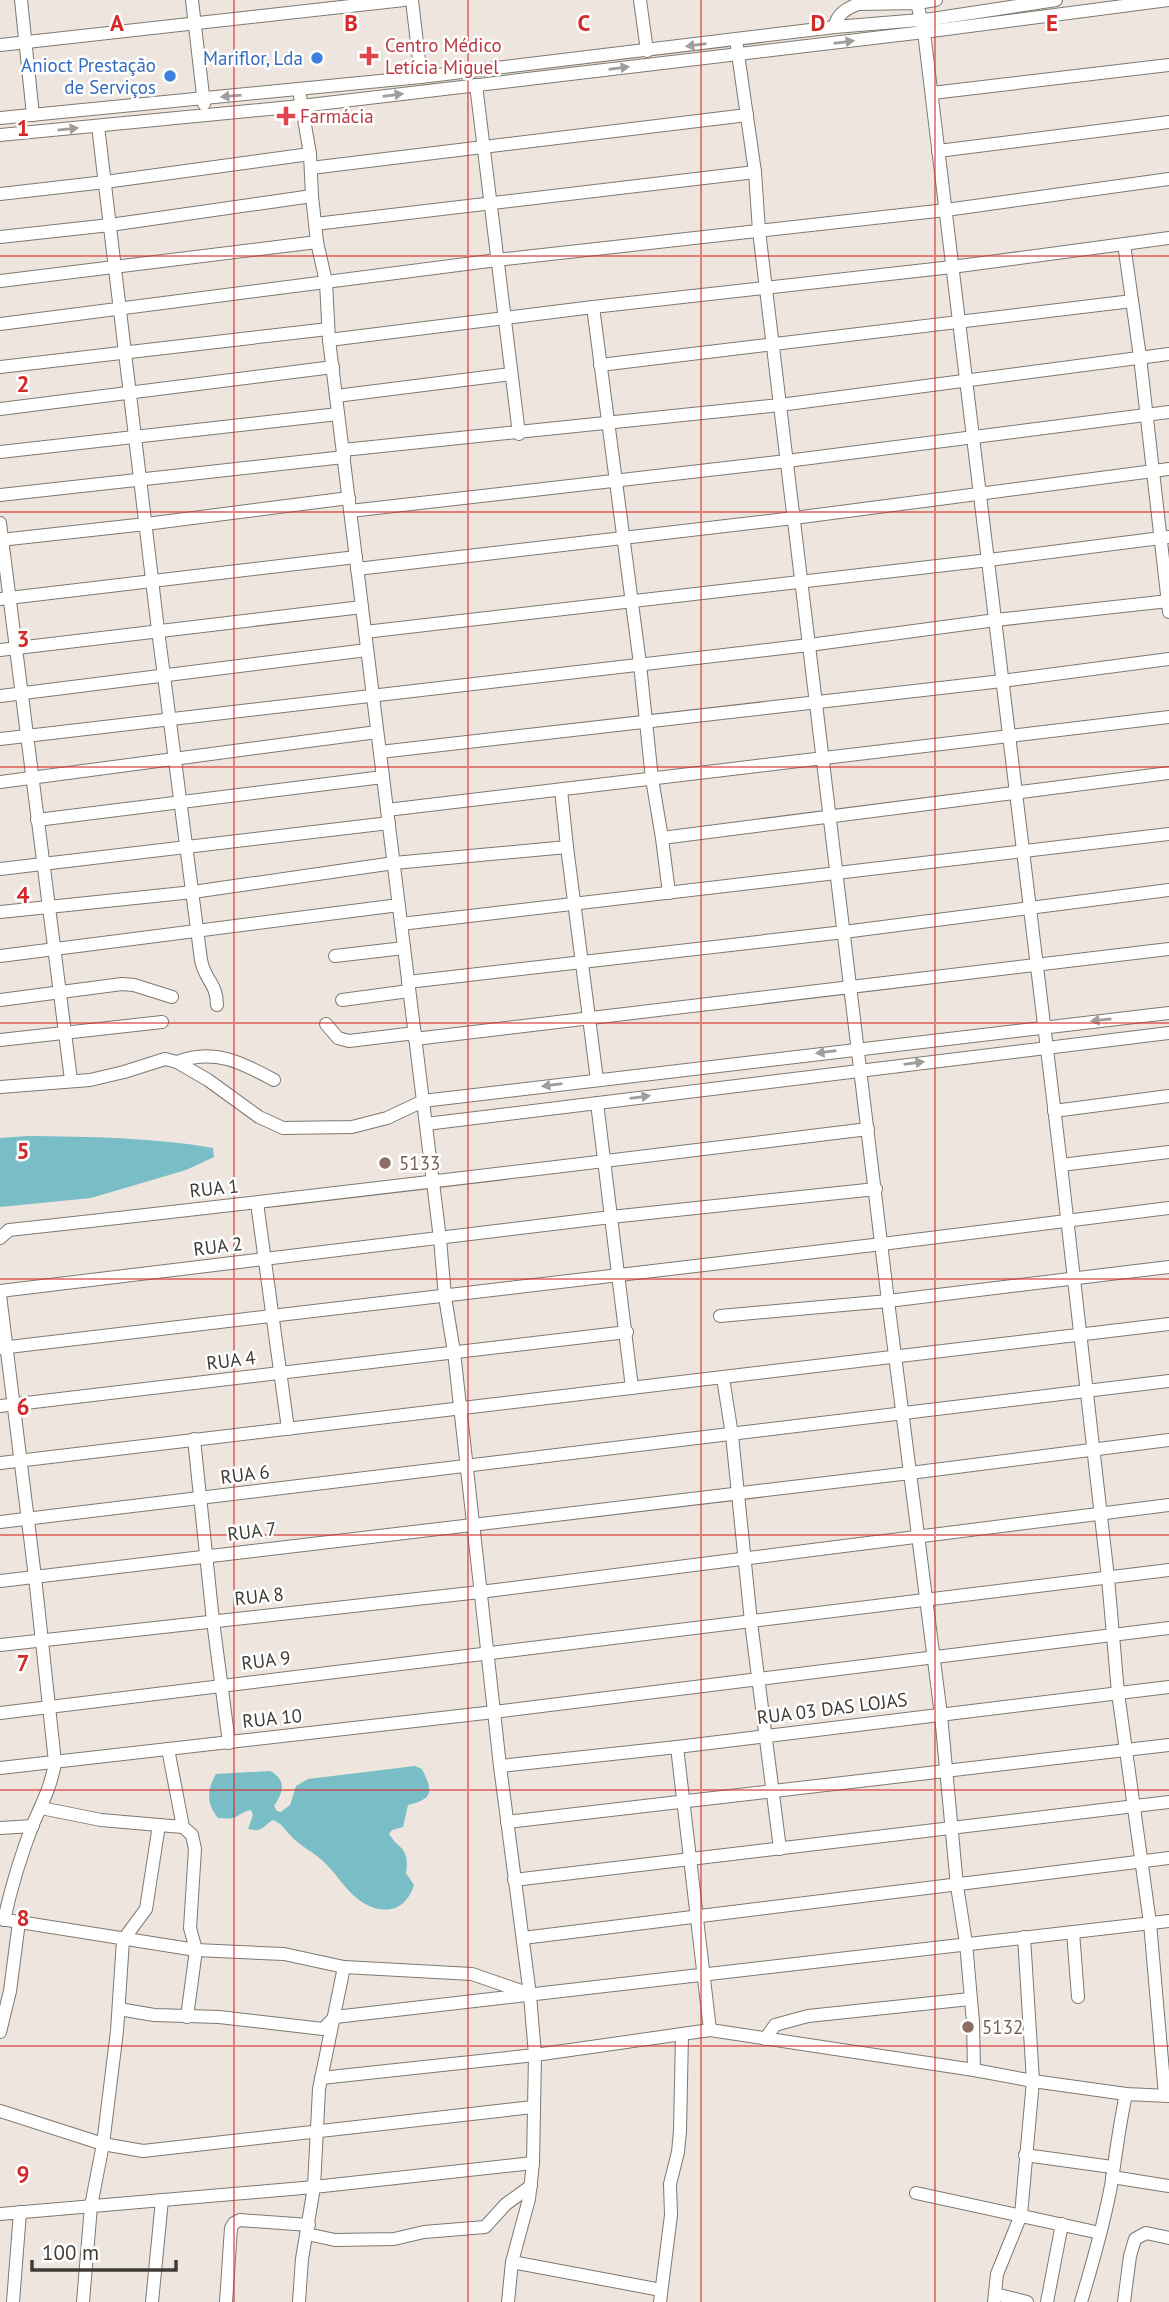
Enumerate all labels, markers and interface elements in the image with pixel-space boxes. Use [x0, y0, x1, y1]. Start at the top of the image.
text: A [110, 8, 124, 37]
text: B [344, 8, 358, 37]
text: C [578, 8, 591, 37]
text: D [811, 8, 825, 37]
text: E [1046, 8, 1058, 37]
place label: Centro Médico Letícia Miguel [385, 33, 502, 79]
one-way arrow [834, 36, 856, 47]
one-way arrow [685, 40, 707, 51]
place label: Mariflor, Lda [203, 46, 303, 70]
marker: Centro Médico Letícia Miguel [359, 46, 379, 66]
marker: Mariflor, Lda [309, 50, 325, 66]
place label: Anioct Prestação de Serviços [21, 53, 156, 99]
one-way arrow [608, 63, 630, 74]
marker: Anioct Prestação de Serviços [162, 68, 178, 84]
one-way arrow [382, 90, 404, 101]
one-way arrow [219, 91, 241, 102]
place label: Farmácia [300, 104, 374, 128]
marker: Farmácia [278, 108, 294, 124]
text: 1 [16, 113, 30, 142]
one-way arrow [57, 123, 79, 134]
text: 2 [16, 369, 30, 398]
text: 3 [16, 624, 30, 653]
text: 4 [16, 880, 30, 909]
one-way arrow [1090, 1015, 1112, 1026]
one-way arrow [815, 1047, 837, 1058]
one-way arrow [903, 1058, 925, 1069]
one-way arrow [541, 1080, 563, 1091]
one-way arrow [629, 1092, 651, 1103]
text: 5 [16, 1136, 30, 1165]
place label: 5133 [399, 1151, 440, 1175]
marker: 5133 [377, 1155, 393, 1171]
street label: RUA 1 [188, 1173, 240, 1203]
street label: RUA 2 [192, 1231, 244, 1261]
street label: RUA 4 [205, 1345, 257, 1375]
text: 6 [16, 1392, 30, 1421]
street label: RUA 6 [219, 1459, 271, 1489]
street label: RUA 7 [226, 1516, 278, 1546]
street label: RUA 8 [233, 1581, 285, 1611]
street label: RUA 9 [240, 1645, 292, 1675]
text: 7 [16, 1648, 30, 1677]
street label: RUA 03 DAS LOJAS [755, 1687, 909, 1729]
street label: RUA 10 [241, 1703, 303, 1733]
text: 8 [16, 1903, 30, 1932]
place label: 5132 [982, 2015, 1023, 2039]
marker: 5132 [960, 2019, 976, 2035]
text: 9 [16, 2159, 30, 2188]
scale bar [32, 2228, 175, 2272]
text: 100 m [42, 2239, 99, 2266]

